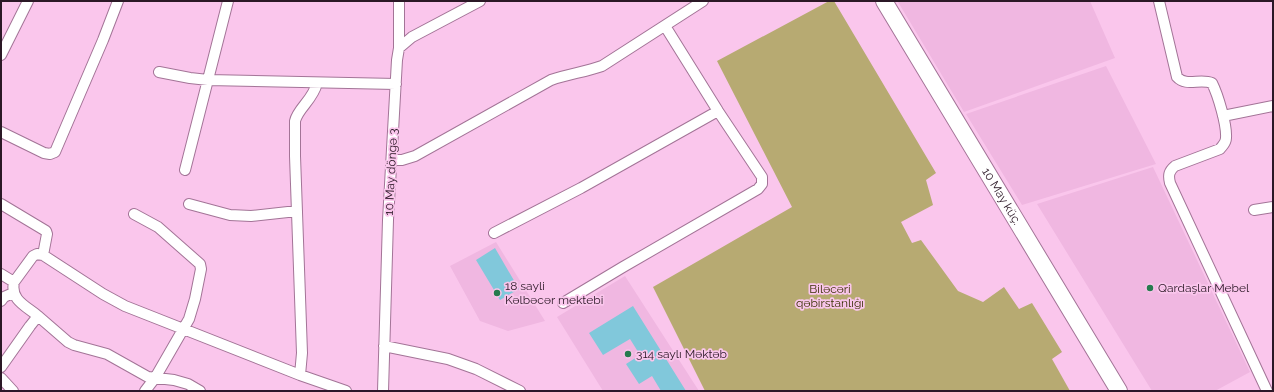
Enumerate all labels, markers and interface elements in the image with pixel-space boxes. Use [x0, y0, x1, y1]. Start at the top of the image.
street label: 10 May döngə 3 [382, 128, 400, 216]
street label: 10 May küç. [979, 165, 1024, 227]
place label: 18 sayli Kəlbəcər mektebi [505, 279, 603, 307]
place label: Qardaşlar Mebel [1158, 281, 1250, 295]
park label: Biləcəri qəbirstanlığı [796, 282, 864, 310]
marker: Qardaşlar Mebel [1145, 283, 1155, 293]
marker: 18 sayli Kəlbəcər mektebi [492, 288, 502, 298]
place label: 314 saylı Məktəb [636, 347, 727, 361]
marker: 314 saylı Məktəb [623, 349, 633, 359]

